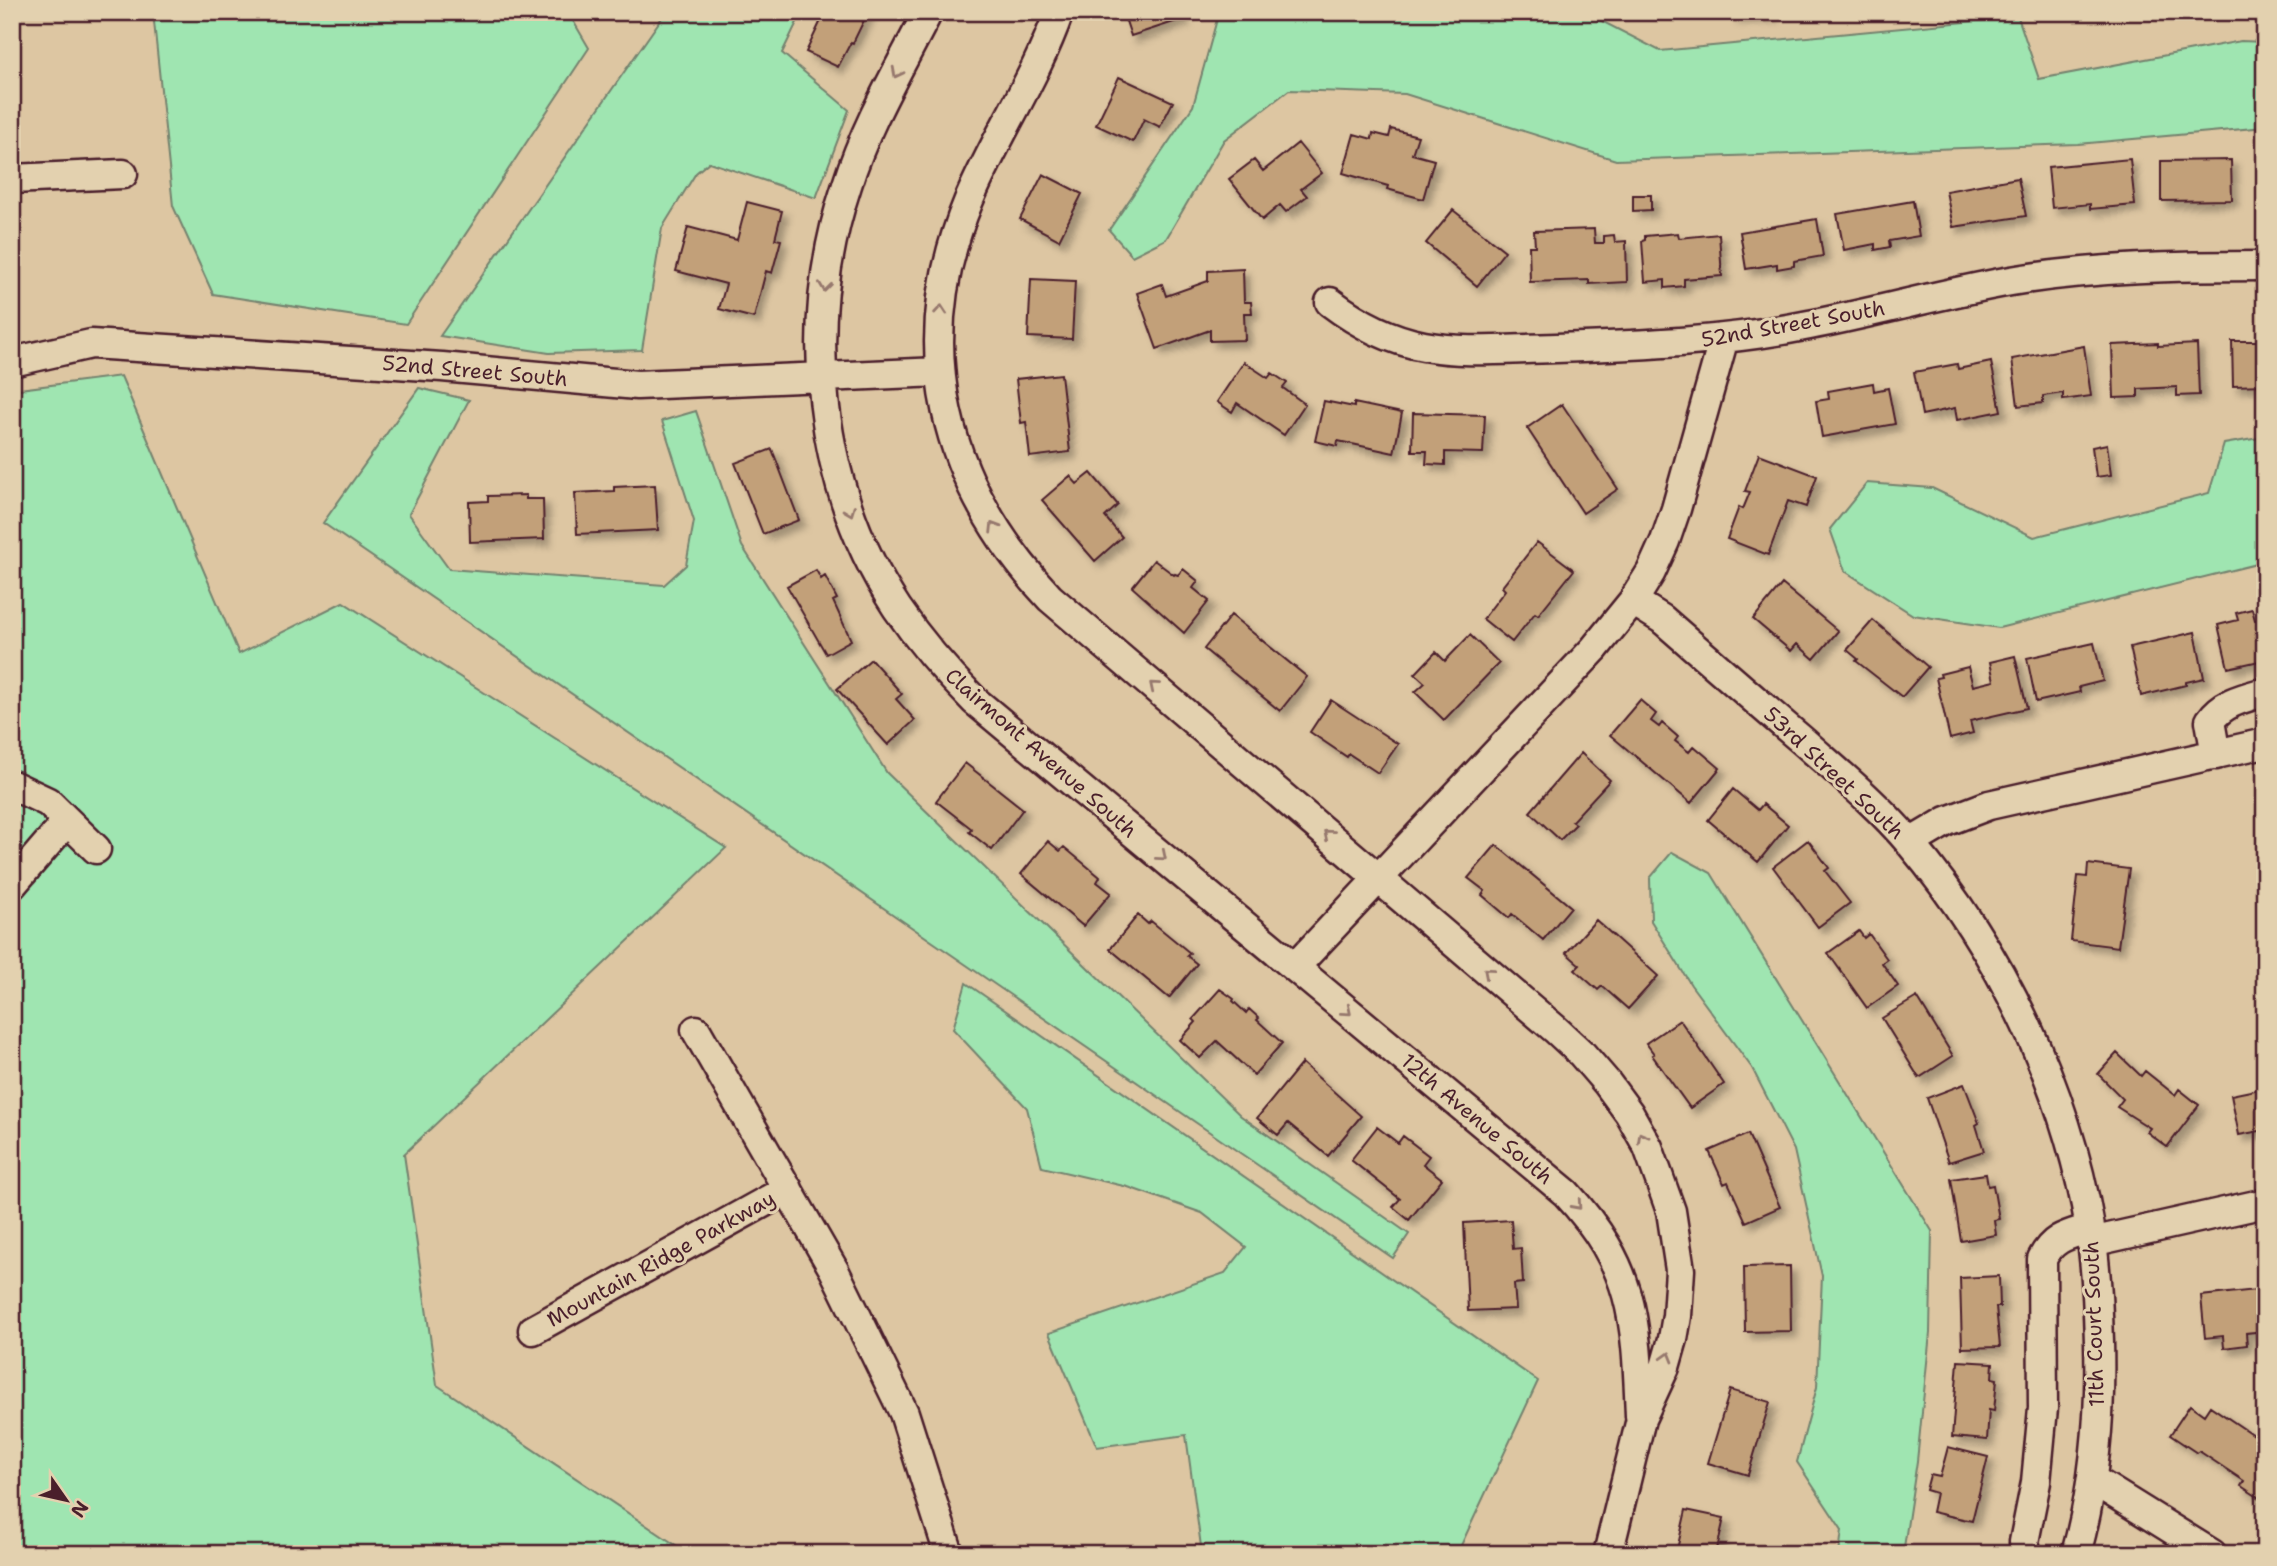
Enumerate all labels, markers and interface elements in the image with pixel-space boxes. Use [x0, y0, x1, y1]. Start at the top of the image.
one-way arrow [891, 66, 905, 78]
one-way arrow [817, 281, 832, 293]
street label: 52nd Street South [1699, 294, 1887, 354]
one-way arrow [934, 305, 949, 316]
street label: 52nd Street South [381, 349, 569, 393]
one-way arrow [842, 505, 856, 517]
one-way arrow [989, 522, 1002, 535]
street label: Clairmont Avenue South [939, 662, 1143, 844]
one-way arrow [1150, 682, 1162, 695]
street label: 53rd Street South [1758, 701, 1910, 845]
one-way arrow [1323, 829, 1335, 842]
one-way arrow [1154, 848, 1167, 861]
one-way arrow [1484, 968, 1497, 980]
one-way arrow [1339, 1003, 1352, 1015]
street label: 12th Avenue South [1395, 1047, 1559, 1191]
one-way arrow [1637, 1132, 1650, 1144]
street label: Mountain Ridge Parkway [542, 1184, 780, 1334]
one-way arrow [1569, 1197, 1581, 1210]
street label: 11th Court South [2077, 1240, 2111, 1408]
one-way arrow [1659, 1351, 1674, 1363]
north arrow [32, 1464, 102, 1534]
text: N [65, 1496, 94, 1522]

